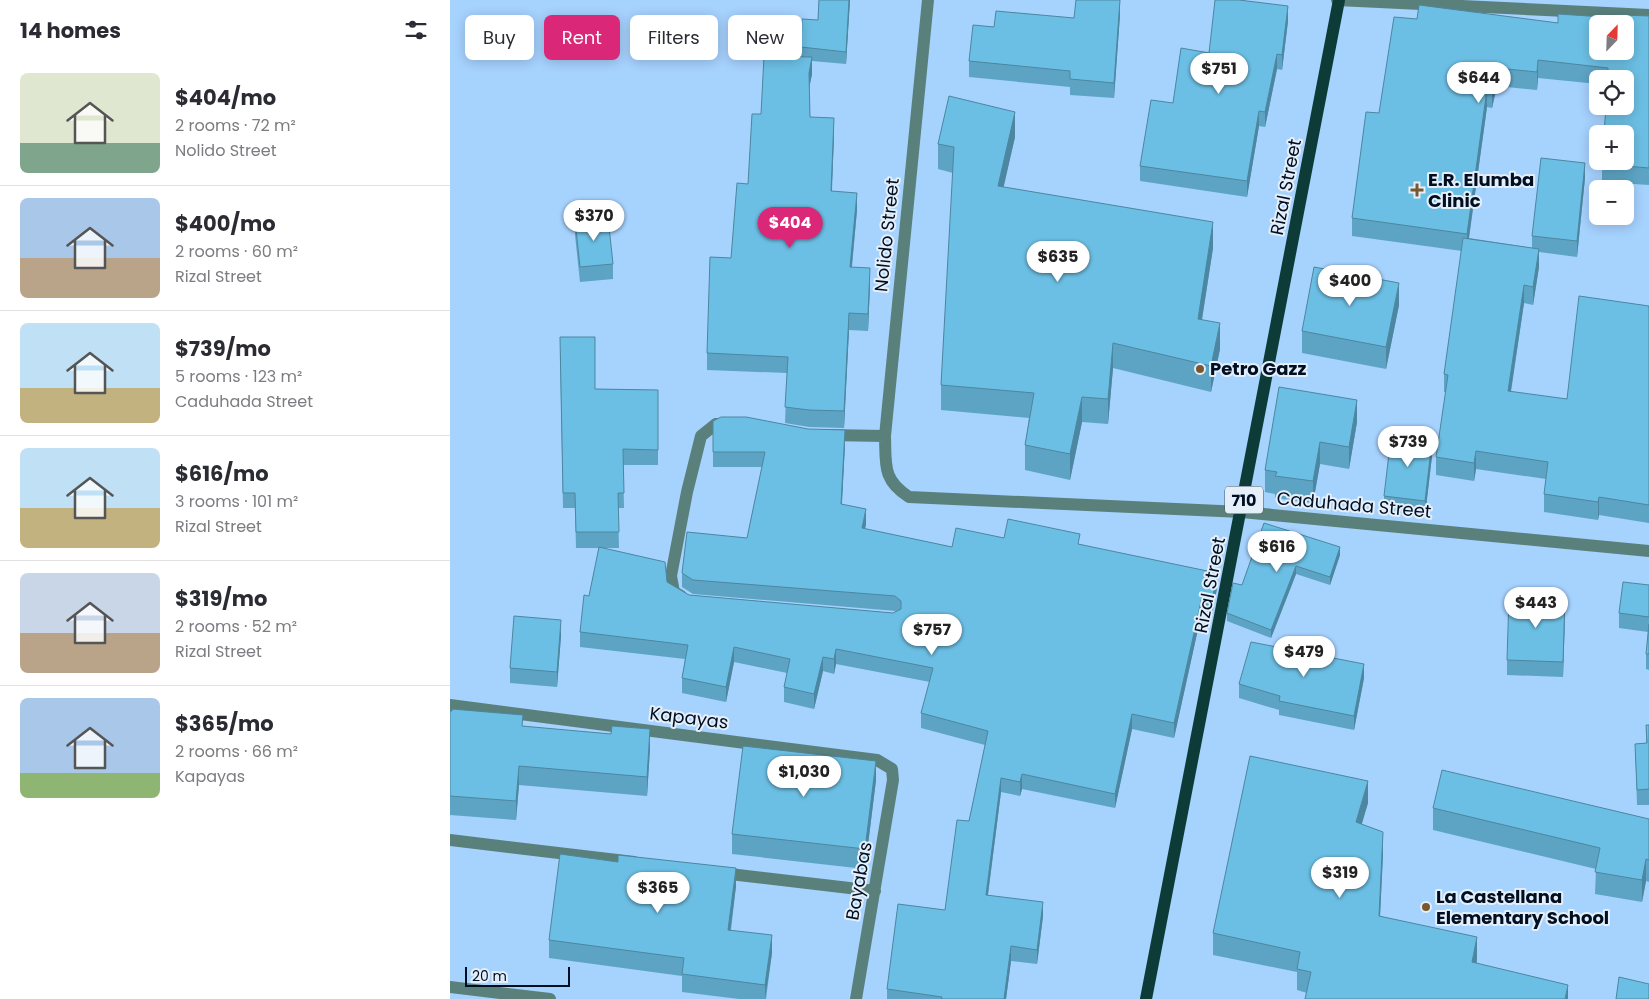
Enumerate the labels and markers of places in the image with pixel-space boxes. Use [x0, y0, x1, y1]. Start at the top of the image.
pin: $751 [1189, 52, 1249, 95]
pin: $644 [1449, 62, 1509, 104]
place label: E.R. Elumba Clinic [1428, 167, 1534, 213]
marker: E.R. Elumba Clinic [1410, 183, 1424, 197]
pin: $370 [564, 200, 624, 242]
pin: $404 [760, 206, 820, 249]
pin: $635 [1028, 240, 1088, 283]
pin: $400 [1320, 264, 1380, 307]
place label: Petro Gazz [1210, 356, 1306, 381]
marker: Petro Gazz [1194, 363, 1206, 375]
pin: $739 [1378, 426, 1438, 468]
pin: $616 [1247, 530, 1307, 573]
pin: $443 [1506, 586, 1566, 629]
pin: $757 [902, 614, 962, 656]
pin: $479 [1274, 636, 1334, 678]
pin: $1,030 [763, 756, 845, 798]
pin: $319 [1310, 856, 1370, 899]
pin: $365 [628, 872, 688, 914]
place label: La Castellana Elementary School [1436, 884, 1609, 930]
marker: La Castellana Elementary School [1420, 901, 1432, 913]

